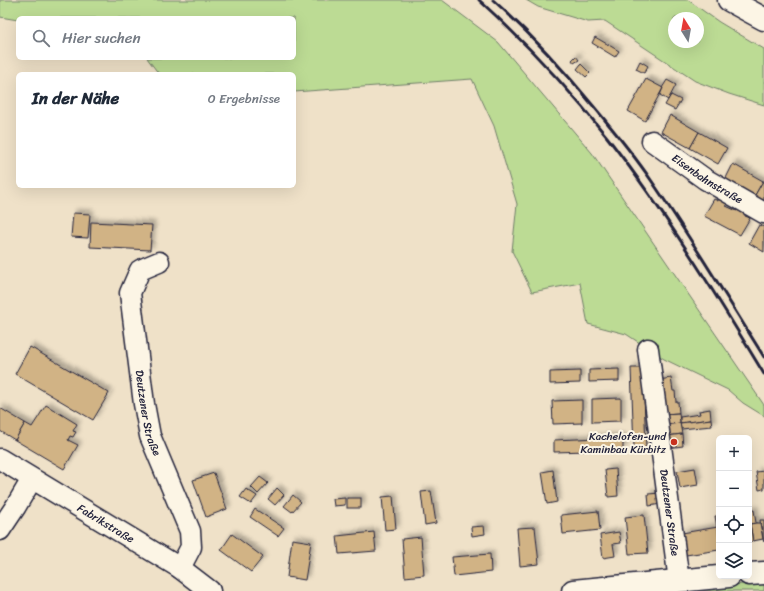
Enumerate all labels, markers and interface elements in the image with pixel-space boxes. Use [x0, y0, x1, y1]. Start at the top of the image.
north arrow [668, 12, 704, 48]
search box [16, 16, 296, 60]
text: Hier suchen [62, 25, 141, 51]
icon: search [30, 27, 52, 49]
text: In der Nähe [32, 83, 119, 113]
text: 0 Ergebnisse [207, 87, 280, 110]
street label: Eisenbahnstraße [668, 149, 747, 209]
street label: Deutzener Straße [130, 369, 167, 459]
place label: Kachelofen-und Kaminbau Kürbitz [581, 427, 667, 459]
map controls [716, 435, 752, 579]
button: + [716, 435, 752, 471]
marker: Kachelofen-und Kaminbau Kürbitz [669, 437, 679, 447]
street label: Deutzener Straße [655, 468, 685, 558]
button: − [716, 471, 752, 507]
street label: Fabrikstraße [74, 498, 139, 548]
button: locate [716, 507, 752, 543]
button: layers [716, 543, 752, 579]

